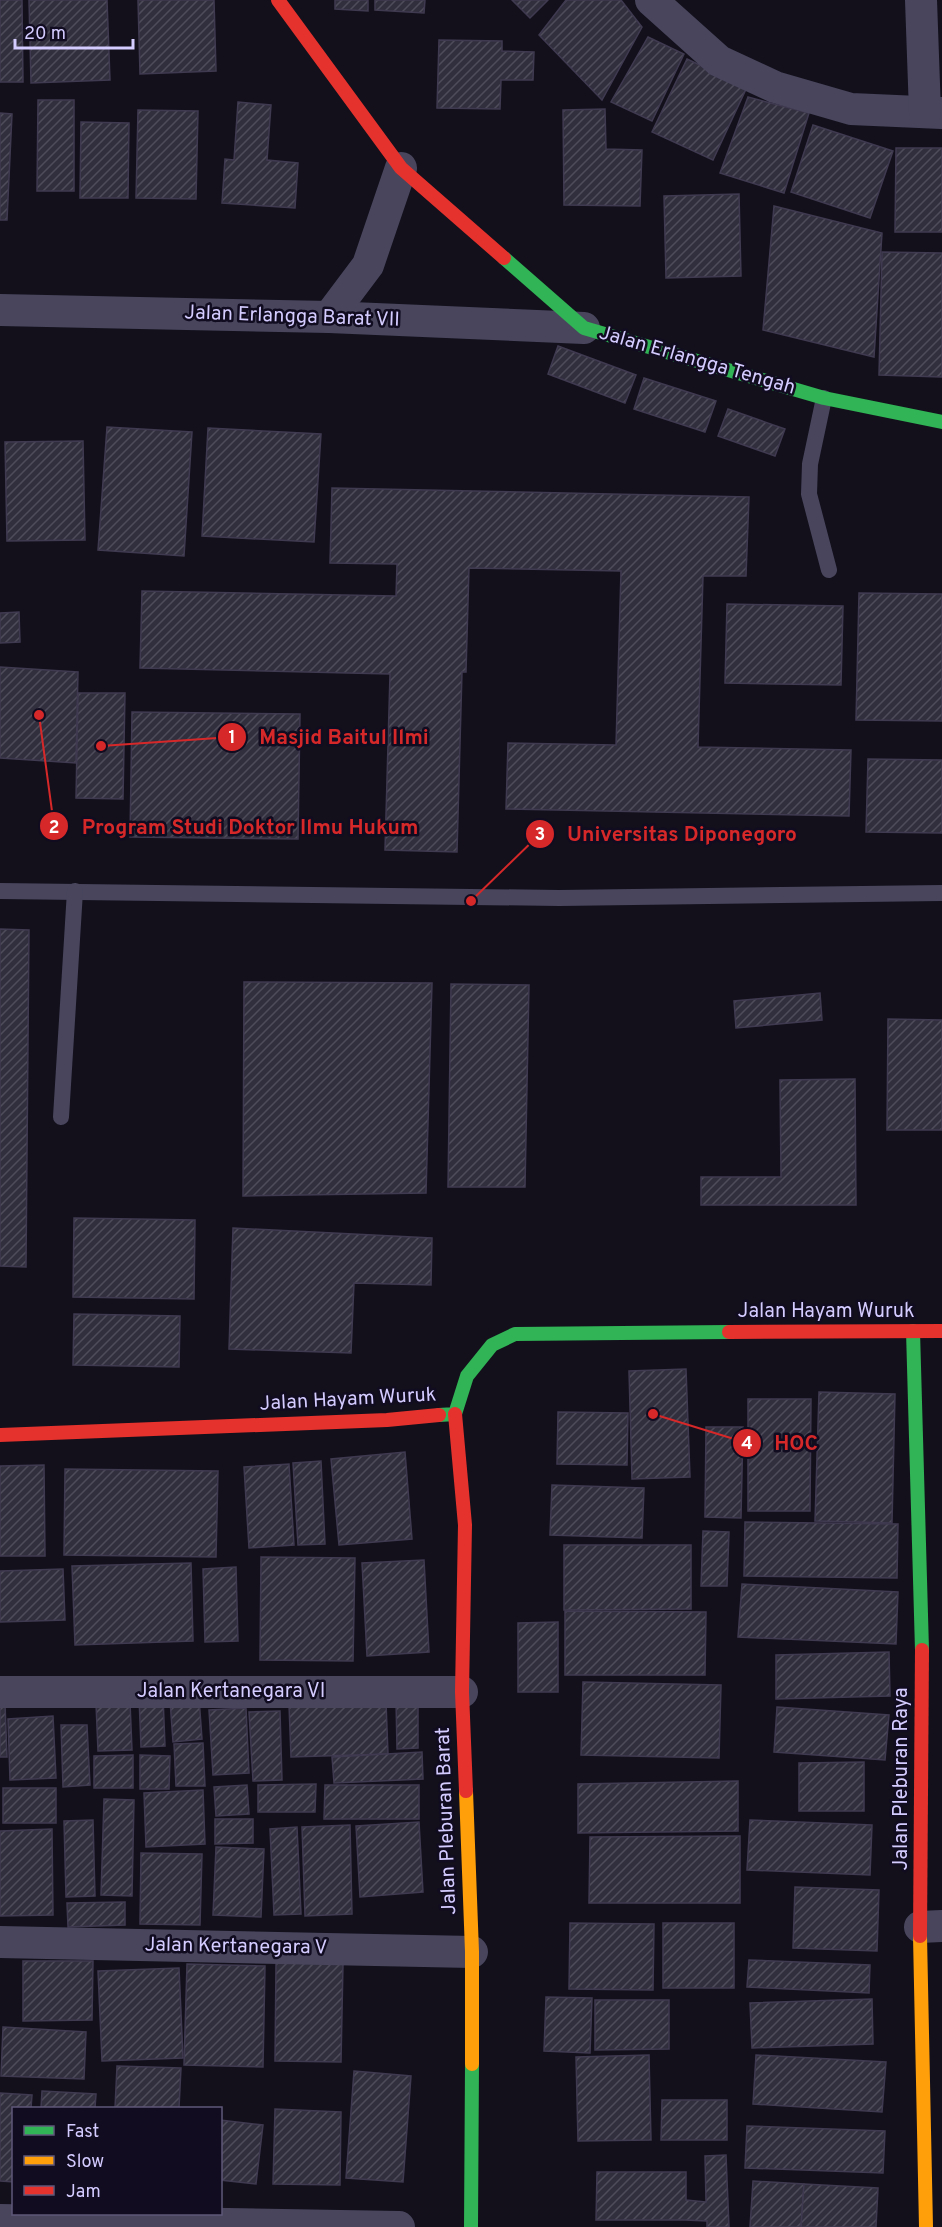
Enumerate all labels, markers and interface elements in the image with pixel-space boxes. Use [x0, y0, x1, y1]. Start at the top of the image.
scale bar [15, 12, 134, 50]
text: 20 m [24, 23, 66, 46]
street label: Jalan Erlangga Barat VII [184, 300, 400, 334]
street label: Jalan Erlangga Tengah [596, 321, 798, 401]
callout: Masjid Baitul Ilmi [217, 717, 441, 756]
text: Masjid Baitul Ilmi [259, 725, 429, 752]
text: 1 [228, 727, 236, 750]
callout: Program Studi Doktor Ilmu Hukum [39, 807, 430, 846]
callout: Universitas Diponegoro [525, 814, 809, 853]
text: Program Studi Doktor Ilmu Hukum [82, 815, 418, 842]
text: 2 [48, 817, 60, 840]
text: Universitas Diponegoro [567, 822, 797, 849]
text: 3 [535, 824, 545, 847]
street label: Jalan Hayam Wuruk [737, 1299, 915, 1325]
street label: Jalan Hayam Wuruk [259, 1382, 437, 1418]
callout: HOC [732, 1423, 830, 1462]
text: HOC [774, 1431, 818, 1458]
text: 4 [741, 1433, 753, 1456]
street label: Jalan Kertanegara VI [137, 1679, 325, 1705]
street label: Jalan Pleburan Raya [889, 1687, 915, 1871]
street label: Jalan Pleburan Barat [431, 1727, 463, 1915]
street label: Jalan Kertanegara V [144, 1932, 328, 1962]
legend [12, 2107, 222, 2215]
text: Fast [66, 2121, 99, 2144]
text: Slow [66, 2151, 104, 2174]
text: Jam [66, 2181, 101, 2204]

